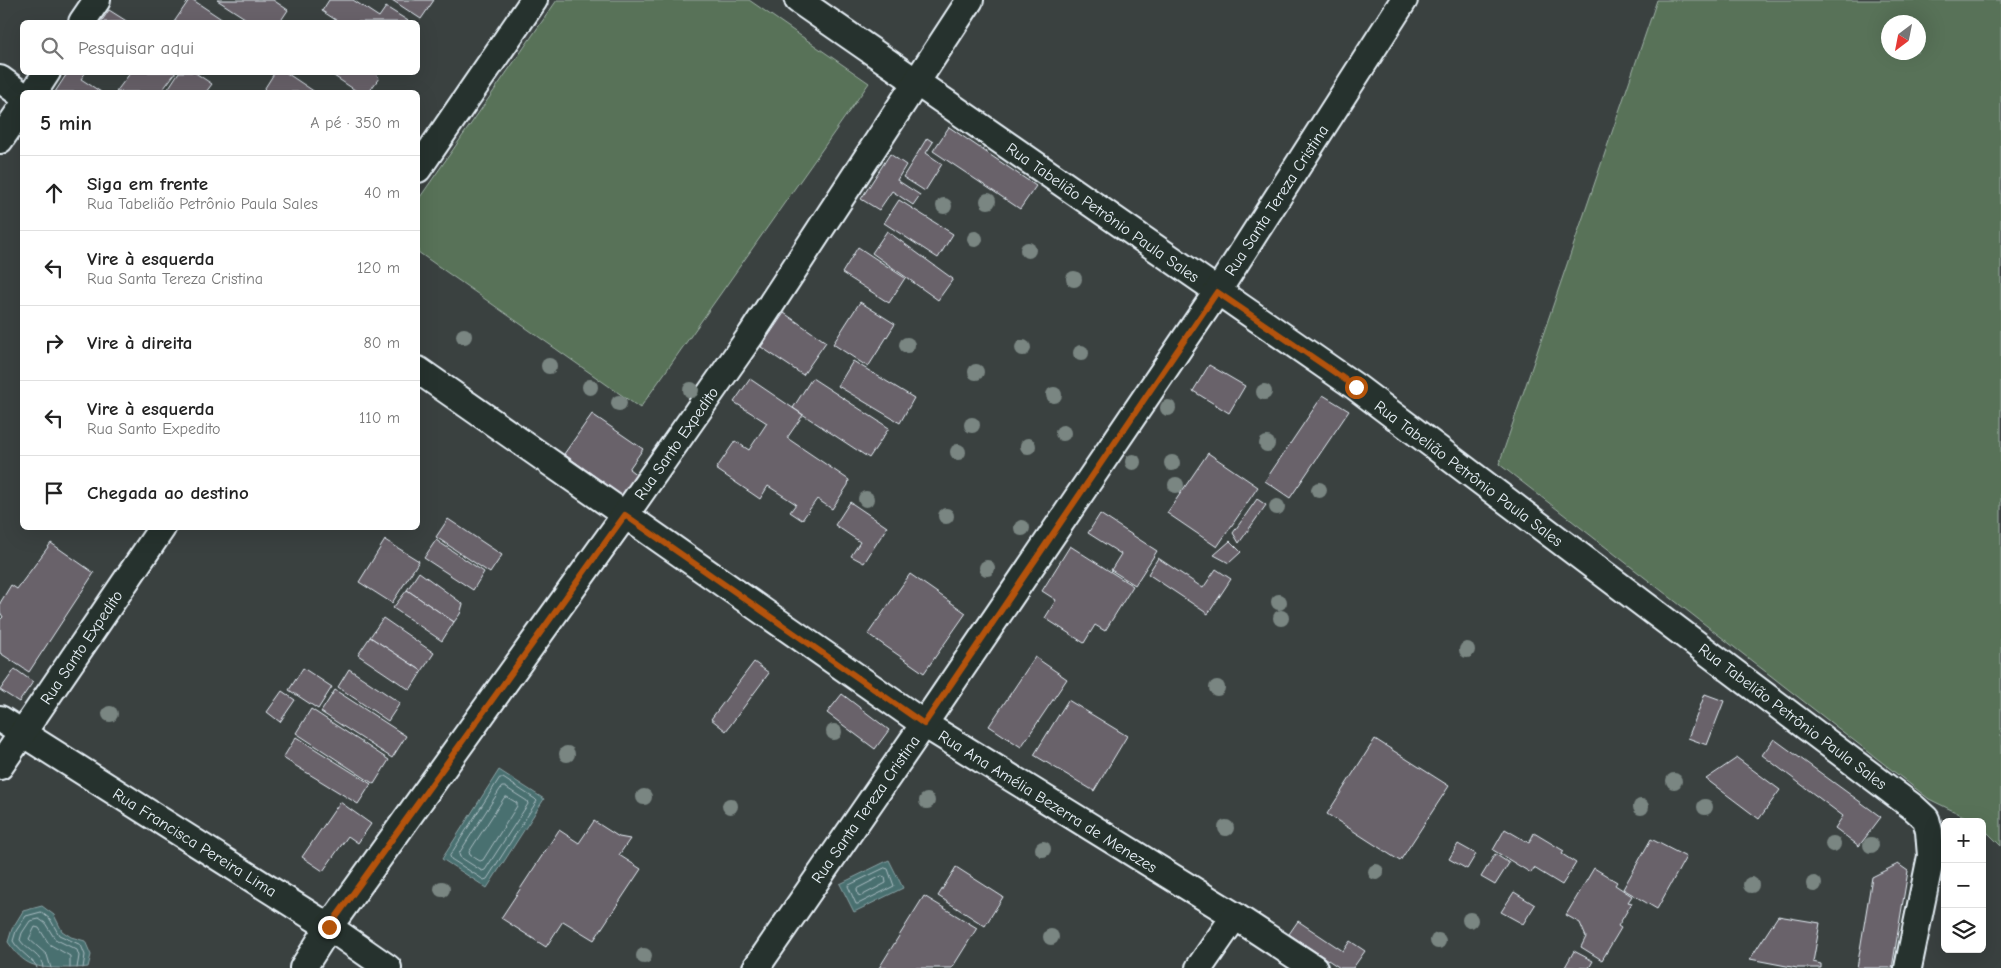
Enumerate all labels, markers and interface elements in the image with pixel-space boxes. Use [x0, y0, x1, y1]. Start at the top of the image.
north arrow [1881, 15, 1926, 60]
search box [20, 20, 420, 75]
icon: search [38, 34, 66, 62]
text: Pesquisar aqui [78, 37, 194, 59]
text: 5 min [40, 111, 92, 135]
text: A pé · 350 m [310, 114, 400, 132]
street label: Rua Santa Tereza Cristina [1221, 122, 1332, 279]
street label: Rua Tabelião Petrônio Paula Sales [1003, 139, 1202, 287]
text: Siga em frente [87, 173, 208, 195]
icon: ahead [40, 179, 68, 207]
text: 40 m [364, 184, 400, 202]
text: Rua Tabelião Petrônio Paula Sales [87, 195, 318, 213]
text: Vire à esquerda [87, 248, 214, 270]
icon: left [40, 254, 68, 282]
text: 120 m [357, 259, 400, 277]
text: Rua Santa Tereza Cristina [87, 270, 263, 288]
icon: right [40, 329, 68, 357]
text: Vire à direita [87, 332, 192, 354]
text: 80 m [363, 334, 400, 352]
route start [1345, 376, 1368, 399]
street label: Rua Santo Expedito [631, 384, 723, 503]
street label: Rua Tabelião Petrônio Paula Sales [1371, 397, 1566, 551]
text: Vire à esquerda [87, 398, 214, 420]
icon: left [40, 404, 68, 432]
text: 110 m [359, 409, 400, 427]
text: Rua Santo Expedito [87, 420, 221, 438]
icon: arrive [40, 479, 68, 507]
text: Chegada ao destino [87, 482, 249, 504]
street label: Rua Santo Expedito [37, 587, 127, 708]
street label: Rua Tabelião Petrônio Paula Sales [1695, 640, 1890, 794]
street label: Rua Ana Amélia Bezerra de Menezes [935, 727, 1160, 877]
street label: Rua Santa Tereza Cristina [808, 732, 924, 887]
street label: Rua Francisca Pereira Lima [109, 785, 280, 901]
map controls [1941, 818, 1986, 953]
button: + [1941, 818, 1986, 863]
button: − [1941, 863, 1986, 908]
button: layers [1941, 908, 1986, 953]
route end [318, 916, 341, 939]

